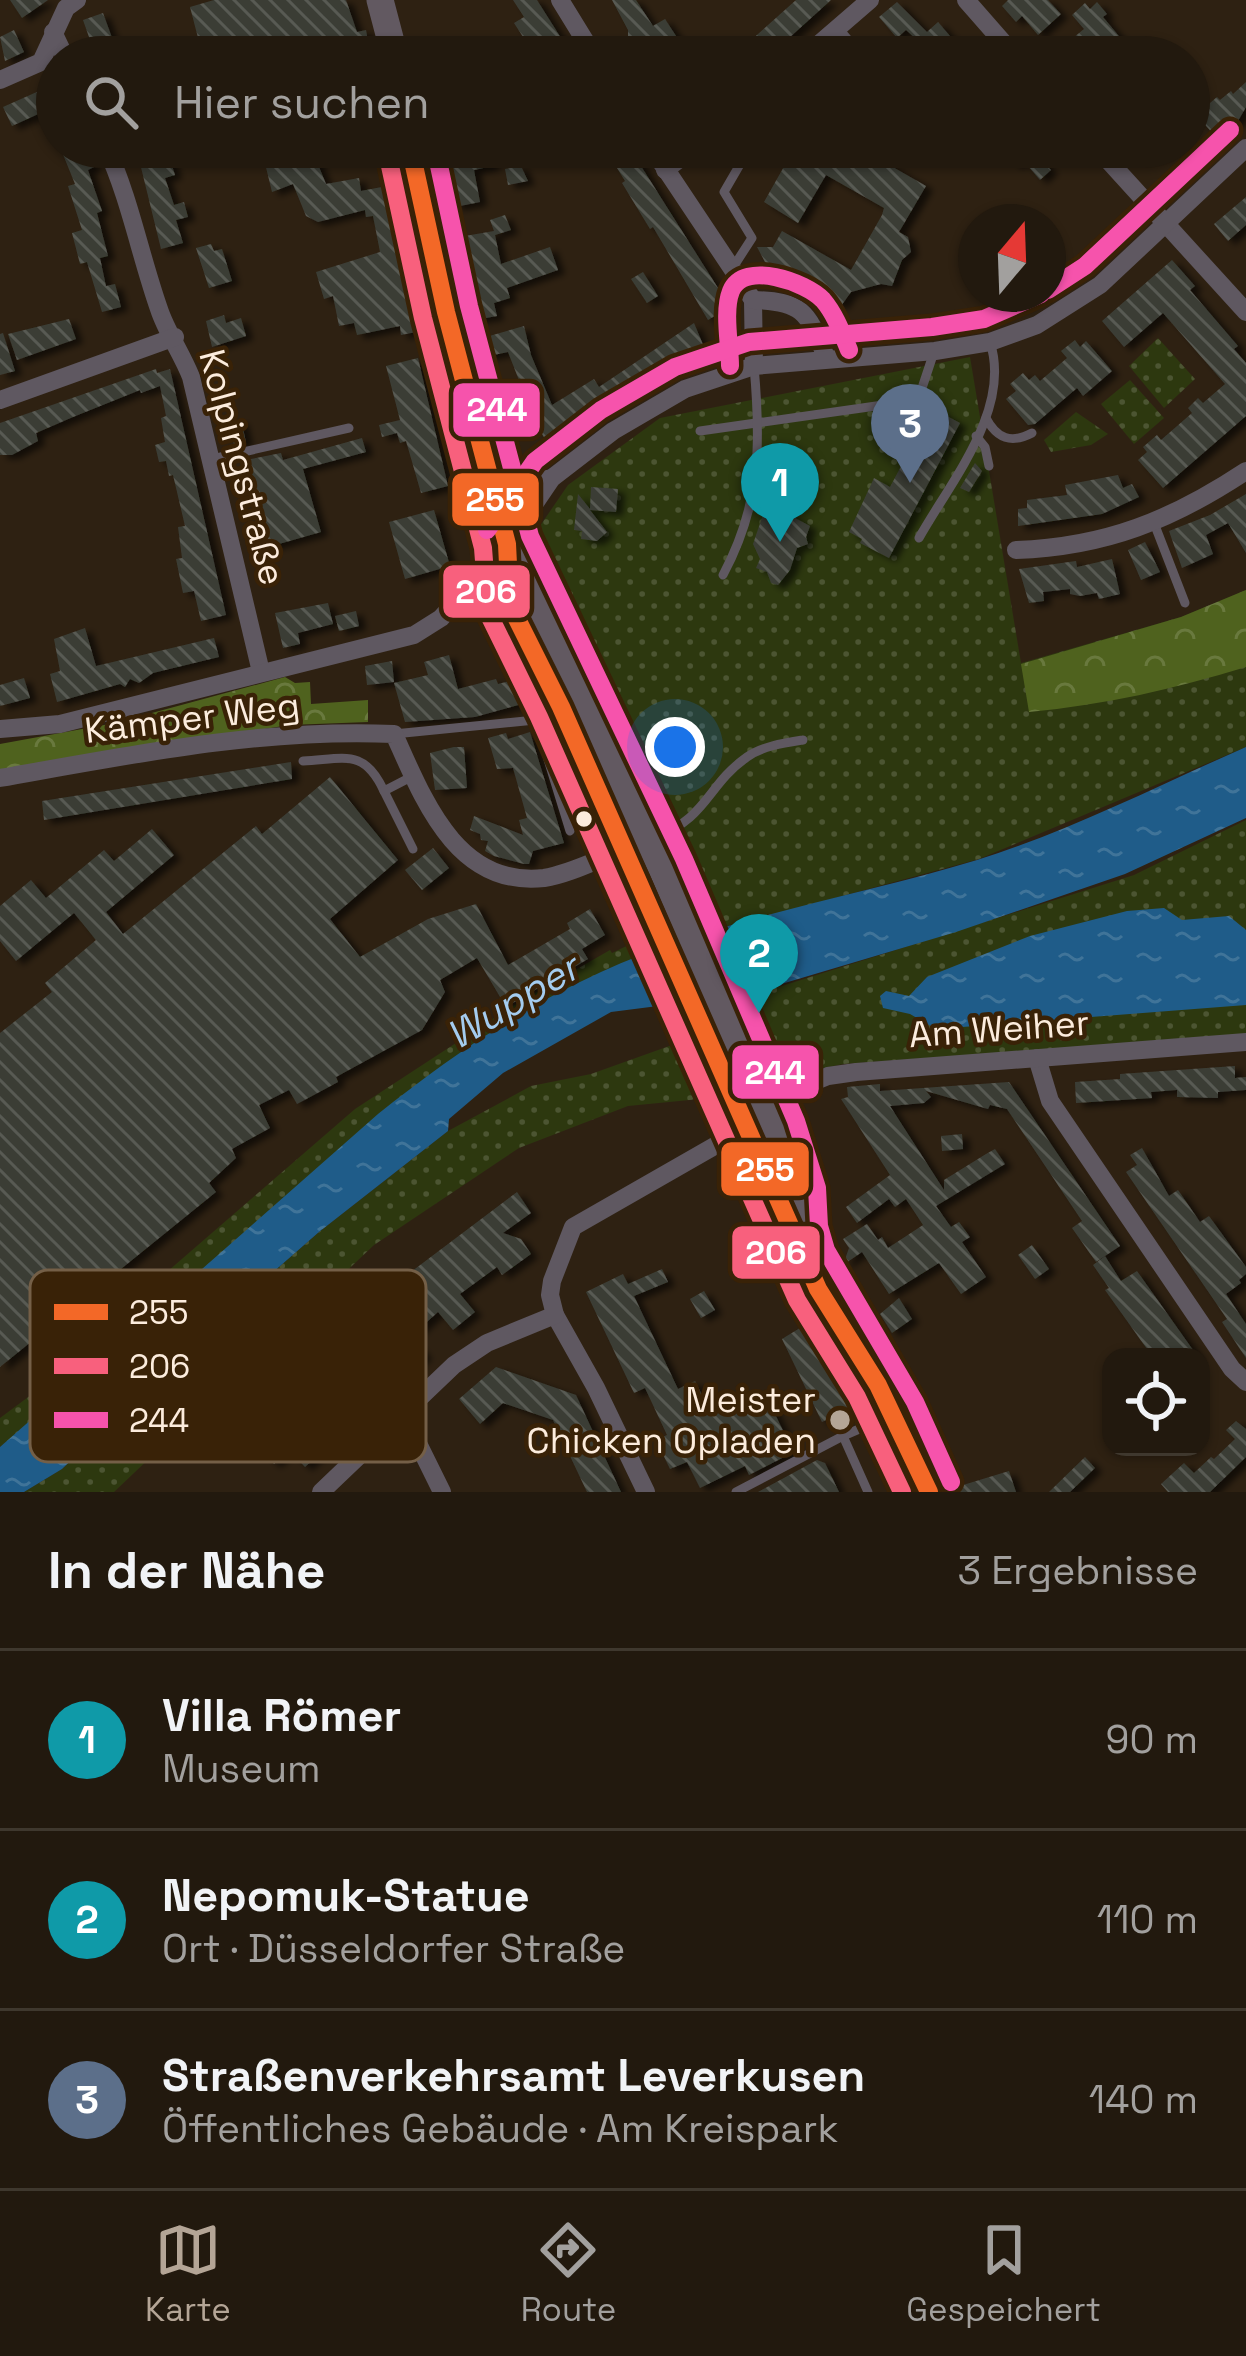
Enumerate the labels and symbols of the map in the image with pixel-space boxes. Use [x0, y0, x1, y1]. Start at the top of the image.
north arrow [958, 204, 1066, 312]
street label: Kolpingstraße [188, 344, 296, 590]
line badge: 244 [451, 381, 542, 439]
pin: 3 [871, 384, 949, 483]
text: 244 [466, 389, 528, 431]
pin: 1 [741, 443, 819, 542]
line badge: 255 [450, 471, 541, 528]
text: 255 [465, 479, 525, 521]
line badge: 206 [441, 563, 532, 620]
text: 206 [455, 571, 517, 613]
street label: Kämper Weg [82, 682, 302, 754]
your location [645, 717, 705, 777]
unlabelled marker [573, 808, 595, 830]
pin: 2 [720, 914, 798, 1013]
water label: Wupper [437, 941, 591, 1060]
street label: Am Weiher [907, 1000, 1091, 1058]
line badge: 244 [730, 1043, 821, 1101]
text: 244 [744, 1052, 806, 1094]
line badge: 255 [719, 1140, 811, 1198]
text: 255 [735, 1149, 795, 1191]
line badge: 206 [730, 1224, 822, 1281]
text: 206 [745, 1232, 807, 1274]
legend [30, 1270, 426, 1462]
text: 255 [129, 1292, 188, 1334]
text: 206 [129, 1346, 190, 1388]
place label: Meister Chicken Opladen [527, 1377, 816, 1464]
text: 244 [129, 1400, 189, 1442]
marker: Meister Chicken Opladen [827, 1407, 853, 1433]

